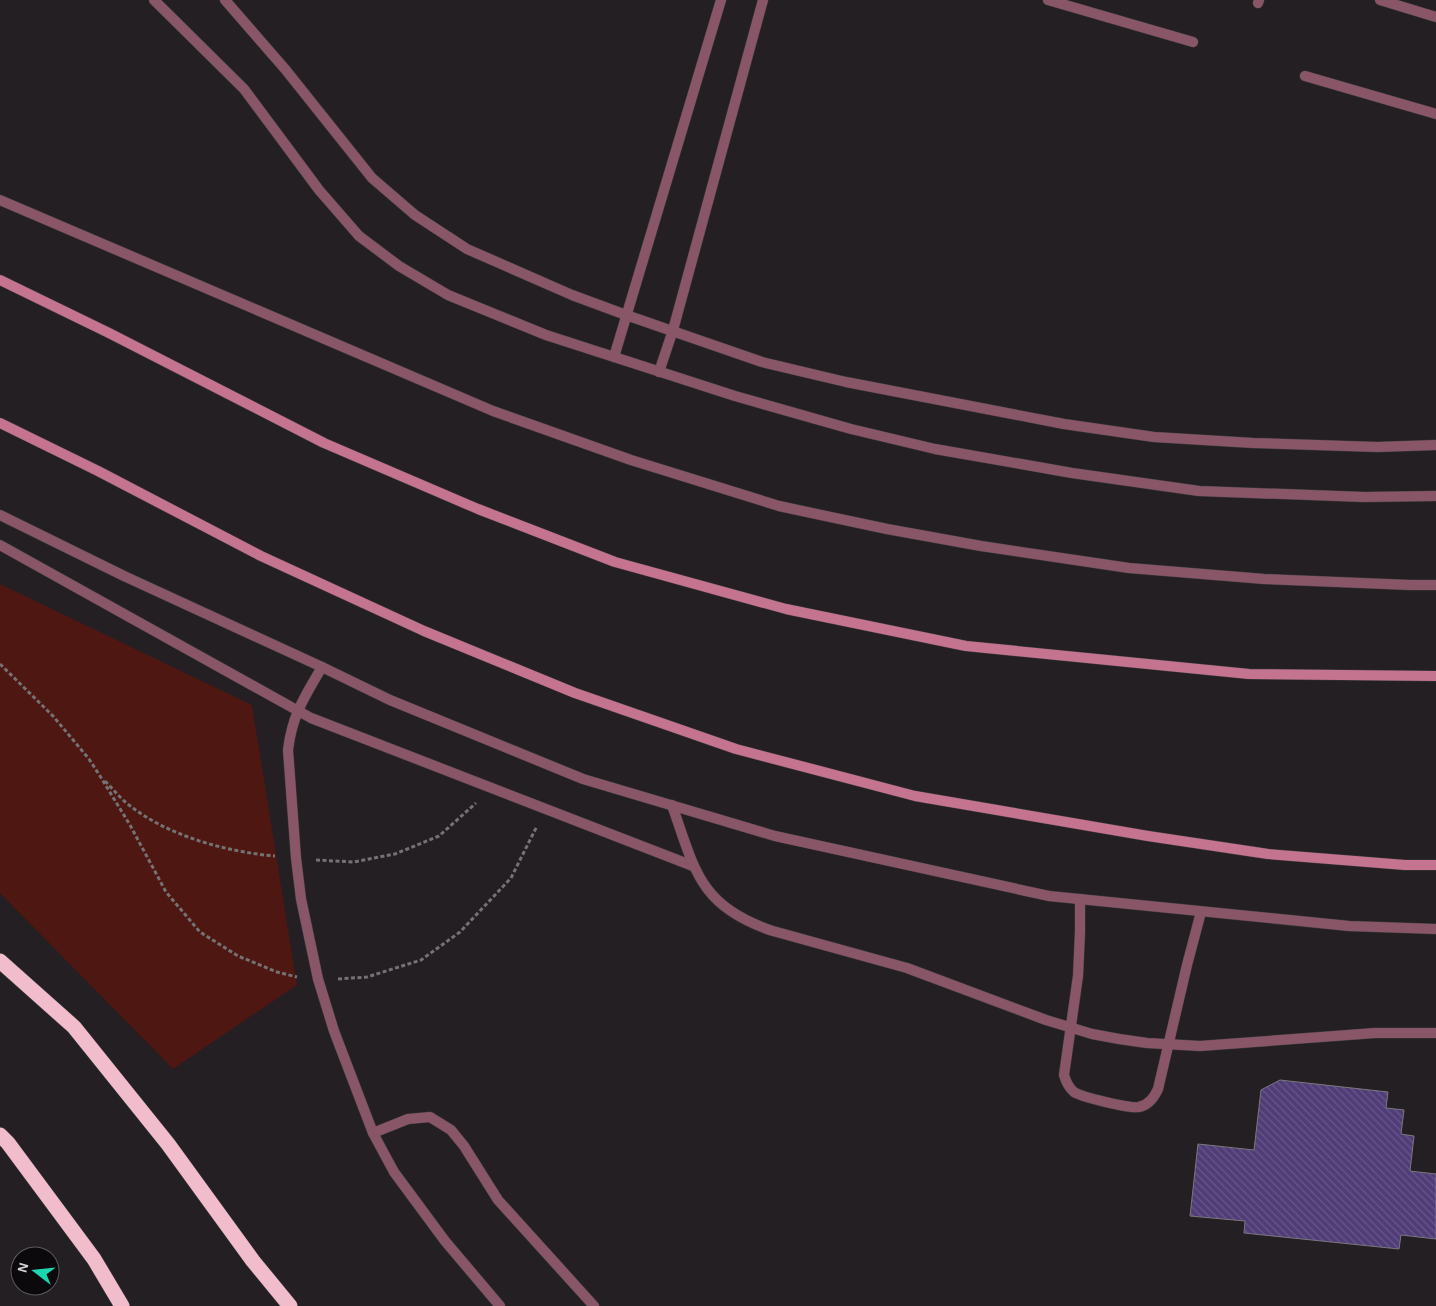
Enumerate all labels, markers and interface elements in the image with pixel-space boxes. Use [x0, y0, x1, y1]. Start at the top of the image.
north arrow [10, 1246, 60, 1296]
text: N [15, 1261, 32, 1274]

